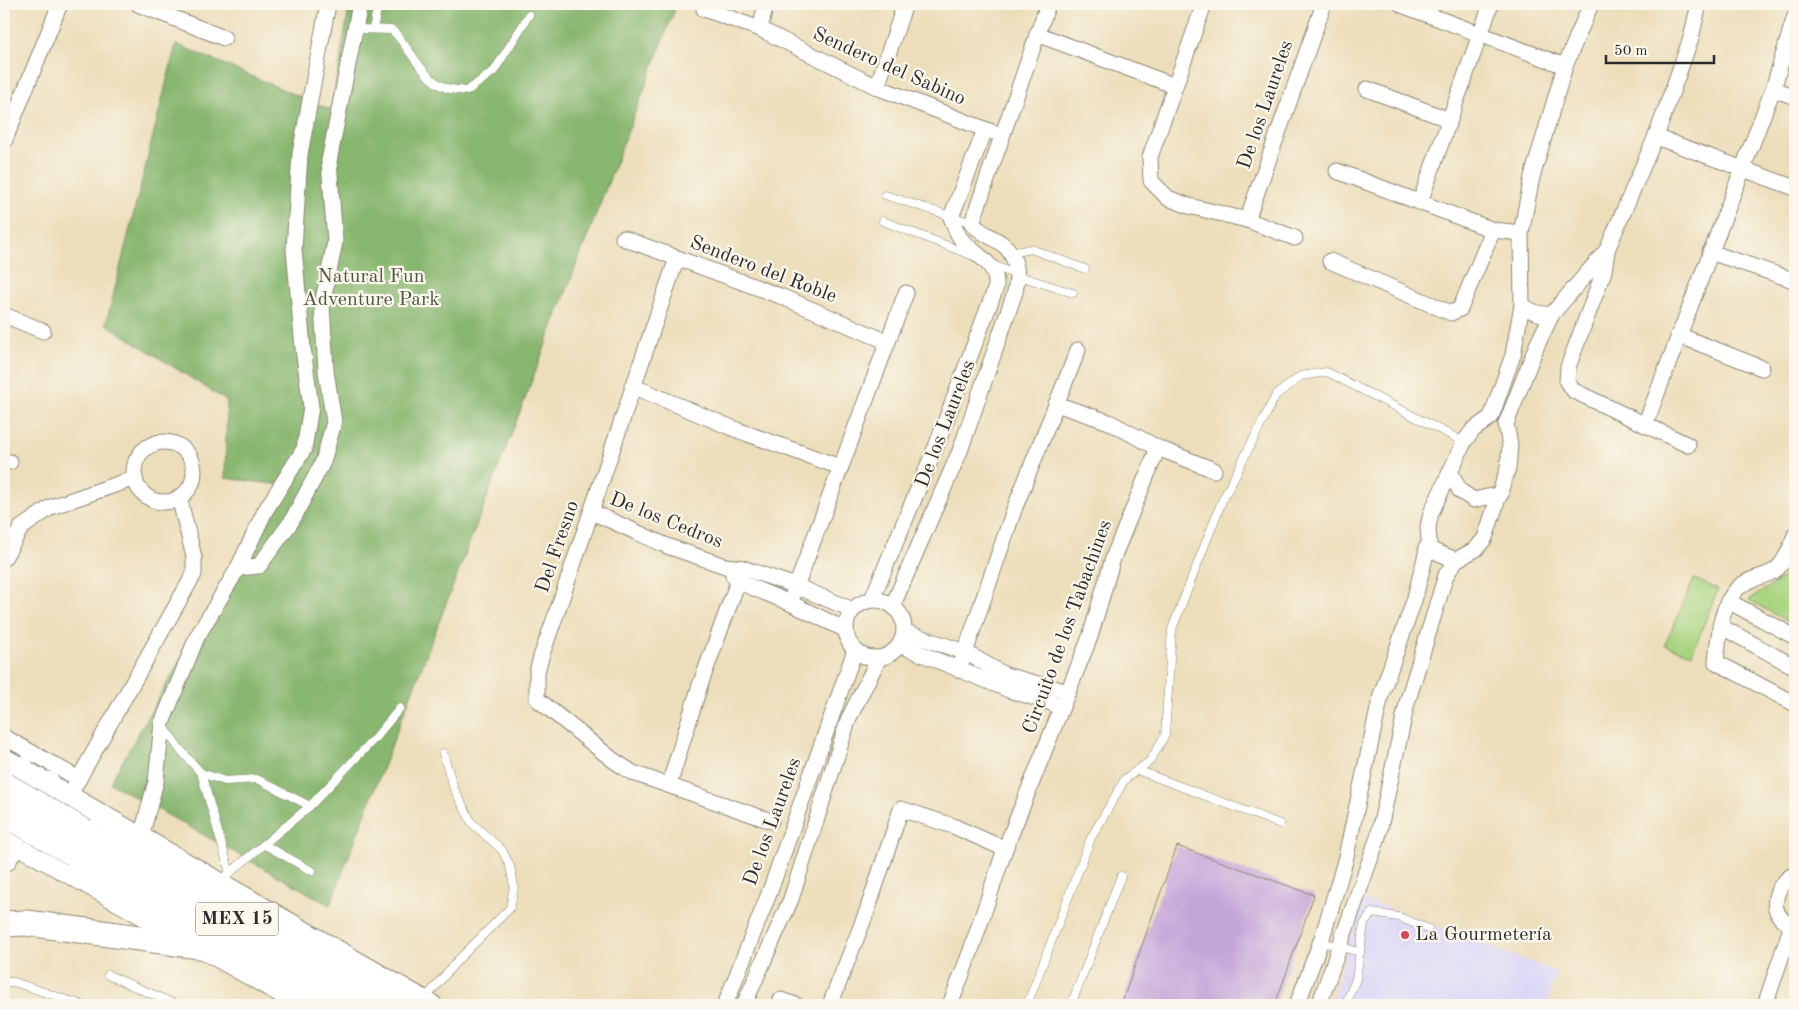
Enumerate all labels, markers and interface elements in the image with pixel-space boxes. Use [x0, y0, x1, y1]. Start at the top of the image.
street label: Sendero del Sabino [810, 24, 968, 110]
scale bar [1606, 32, 1714, 64]
street label: De los Laureles [1235, 38, 1297, 172]
text: 50 m [1614, 44, 1648, 59]
street label: Sendero del Roble [687, 233, 839, 307]
park label: Natural Fun Adventure Park [302, 267, 440, 310]
street label: De los Laureles [913, 358, 979, 490]
street label: De los Cedros [607, 489, 725, 553]
street label: Del Fresno [533, 498, 583, 596]
street label: Circuito de los Tabachines [1020, 517, 1116, 737]
street label: De los Laureles [741, 755, 805, 889]
road number: MEX 15 [196, 902, 278, 936]
place label: La Gourmetería [1415, 925, 1552, 945]
marker: La Gourmetería [1399, 929, 1411, 941]

